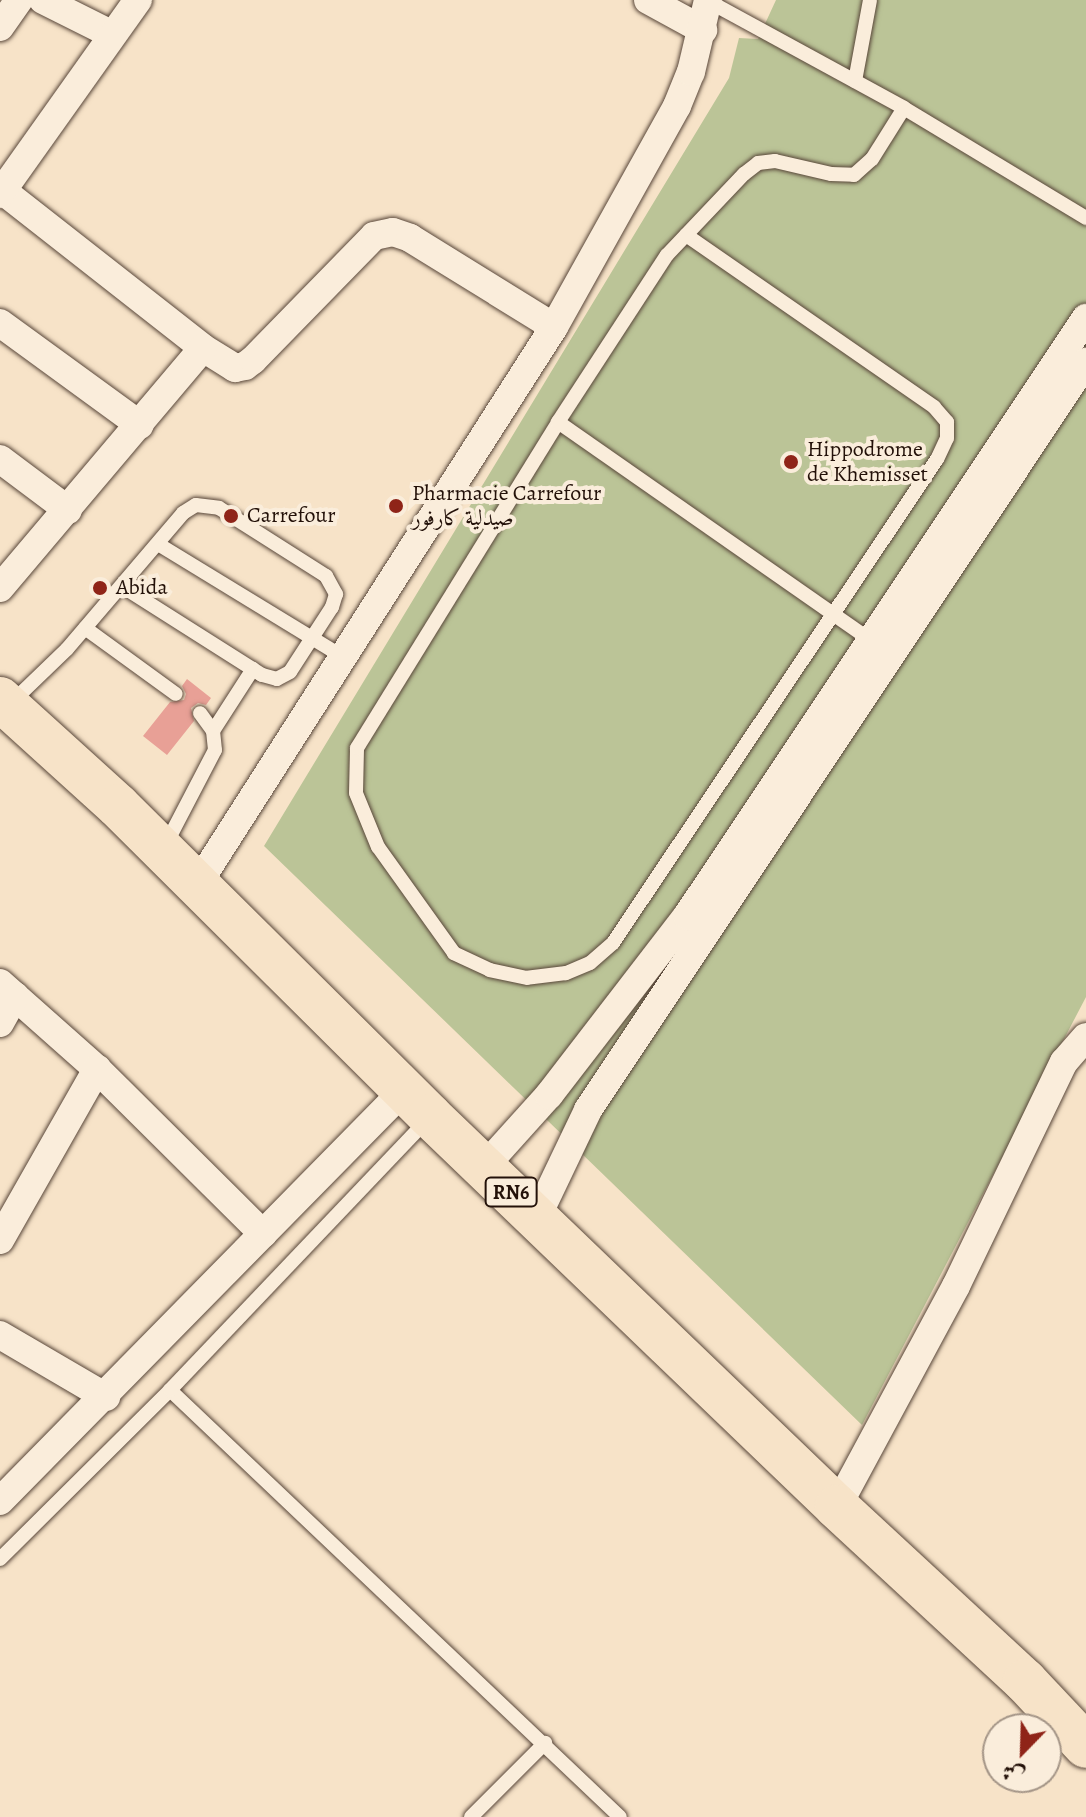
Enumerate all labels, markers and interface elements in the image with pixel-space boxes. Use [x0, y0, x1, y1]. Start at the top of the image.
place label: Hippodrome de Khemisset [807, 436, 928, 488]
marker: Hippodrome de Khemisset [782, 453, 800, 471]
place label: Pharmacie Carrefour صيدلية كارفور [412, 480, 602, 532]
marker: Pharmacie Carrefour صيدلية كارفور [387, 497, 405, 515]
place label: Carrefour [247, 503, 336, 529]
marker: Carrefour [222, 507, 240, 525]
place label: Abida [116, 575, 168, 601]
marker: Abida [91, 579, 109, 597]
road number: RN6 [483, 1176, 539, 1208]
north arrow [982, 1713, 1062, 1793]
text: ش [998, 1755, 1029, 1791]

